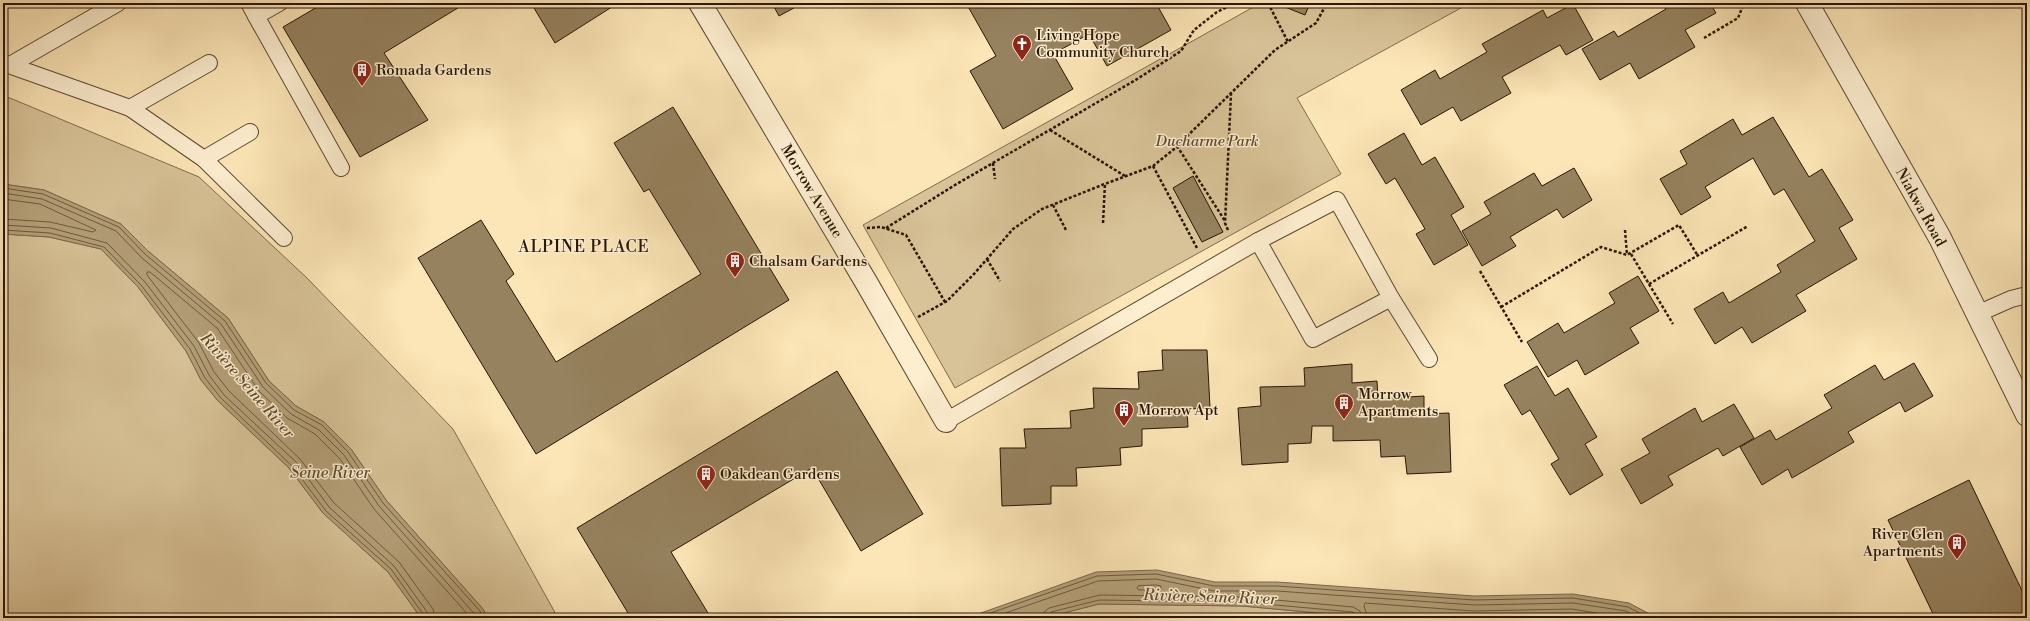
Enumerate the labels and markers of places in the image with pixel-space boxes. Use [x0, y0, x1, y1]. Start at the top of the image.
place label: Living Hope Community Church [1036, 26, 1170, 62]
church icon: Living Hope Community Church [1011, 33, 1033, 61]
building icon: Romada Gardens [351, 59, 373, 87]
place label: Romada Gardens [376, 61, 491, 80]
building icon: Chalsam Gardens [724, 250, 746, 278]
place label: Chalsam Gardens [749, 252, 867, 271]
place label: Morrow Apartments [1357, 385, 1438, 421]
building icon: Morrow Apartments [1333, 392, 1355, 420]
building icon: Morrow Apt [1113, 399, 1135, 427]
place label: Morrow Apt [1138, 401, 1219, 420]
building icon: Oakdean Gardens [695, 463, 717, 491]
place label: Oakdean Gardens [720, 465, 839, 484]
place label: River Glen Apartments [1862, 525, 1943, 561]
building icon: River Glen Apartments [1946, 532, 1968, 560]

